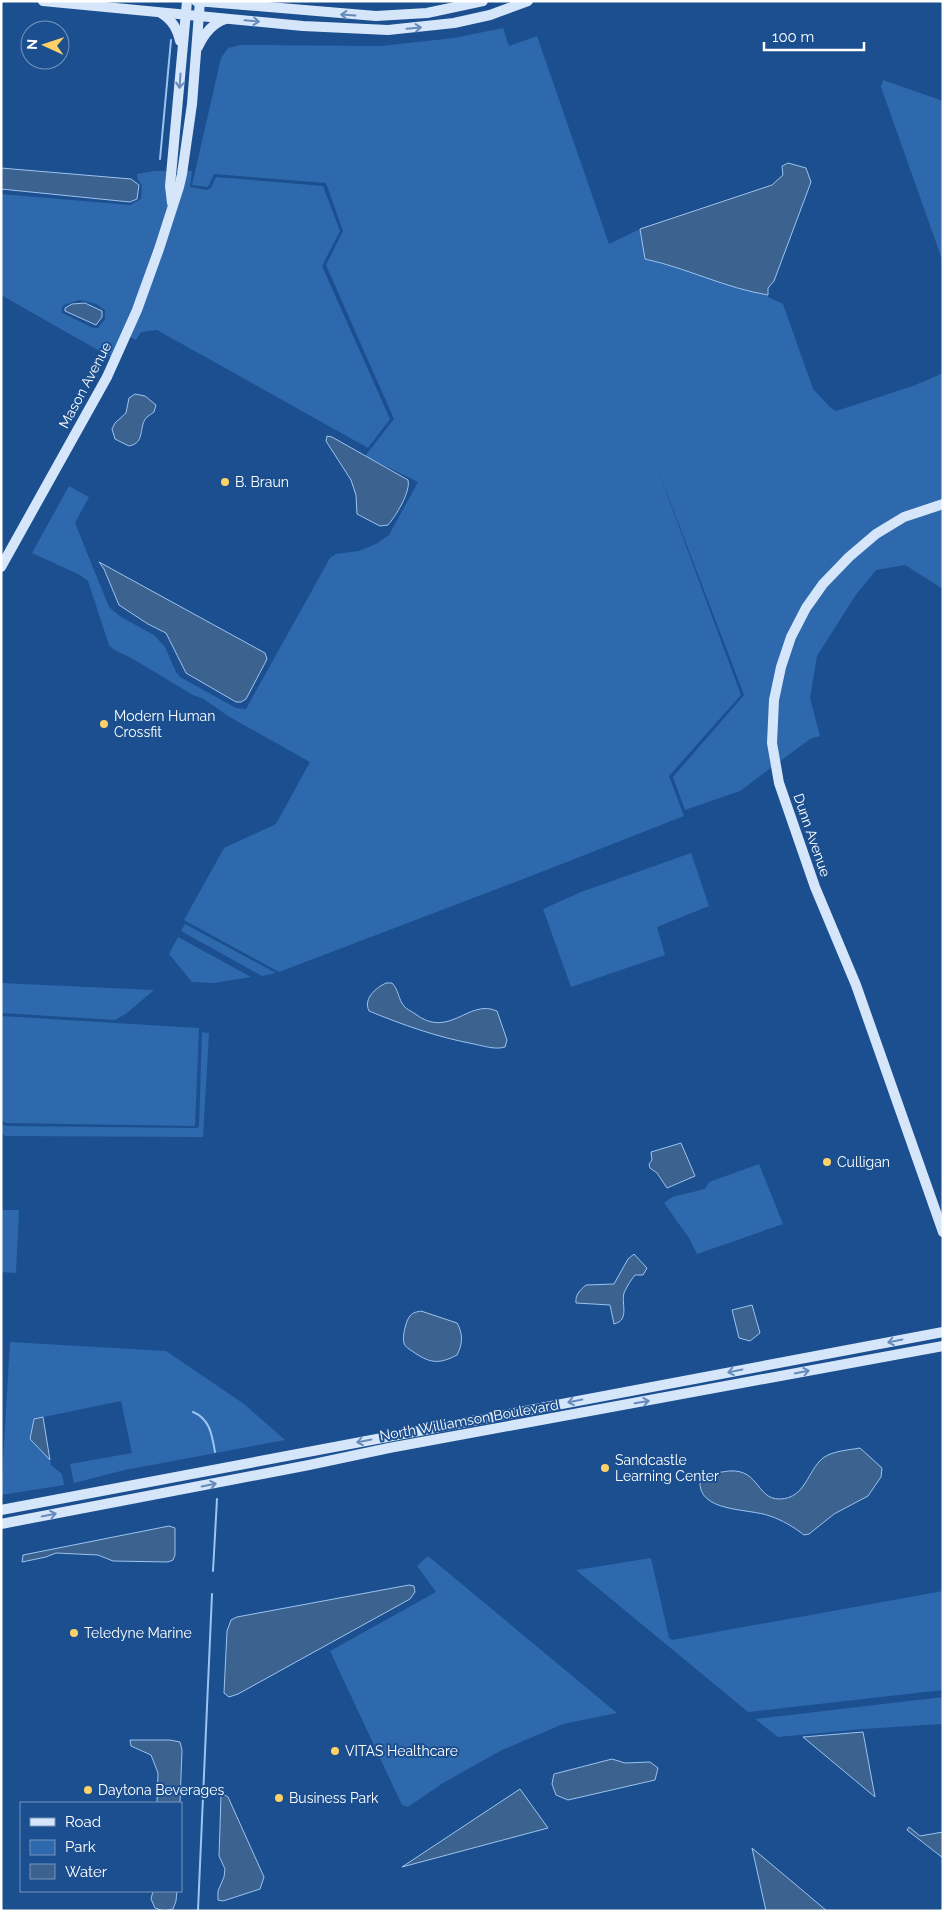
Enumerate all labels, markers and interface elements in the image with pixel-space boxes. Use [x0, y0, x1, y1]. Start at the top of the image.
one-way arrow [340, 10, 356, 19]
one-way arrow [243, 16, 259, 26]
north arrow [20, 20, 70, 70]
scale bar [764, 20, 864, 52]
one-way arrow [405, 24, 421, 33]
text: 100 m [772, 28, 814, 46]
text: N [24, 39, 40, 50]
one-way arrow [175, 72, 184, 88]
street label: Mason Avenue [56, 339, 114, 431]
place label: B. Braun [235, 474, 289, 490]
marker: B. Braun [219, 476, 231, 488]
place label: Modern Human Crossfit [114, 708, 215, 740]
marker: Modern Human Crossfit [98, 718, 110, 730]
street label: Dunn Avenue [790, 791, 834, 879]
place label: Culligan [837, 1154, 890, 1170]
marker: Culligan [821, 1156, 833, 1168]
one-way arrow [887, 1336, 903, 1346]
one-way arrow [728, 1366, 744, 1376]
one-way arrow [794, 1367, 810, 1377]
street label: North Williamson Boulevard [378, 1396, 560, 1444]
one-way arrow [568, 1396, 584, 1406]
one-way arrow [634, 1396, 650, 1406]
one-way arrow [357, 1436, 373, 1446]
place label: Sandcastle Learning Center [615, 1452, 719, 1484]
marker: Sandcastle Learning Center [599, 1462, 611, 1474]
one-way arrow [200, 1479, 216, 1489]
one-way arrow [41, 1510, 57, 1519]
place label: Teledyne Marine [84, 1625, 192, 1641]
marker: Teledyne Marine [68, 1627, 80, 1639]
place label: VITAS Healthcare [345, 1743, 458, 1759]
marker: VITAS Healthcare [329, 1745, 341, 1757]
place label: Daytona Beverages [98, 1782, 224, 1798]
marker: Daytona Beverages [82, 1784, 94, 1796]
place label: Business Park [289, 1790, 379, 1806]
marker: Business Park [273, 1792, 285, 1804]
legend [20, 1802, 182, 1892]
text: Road [65, 1813, 101, 1831]
text: Park [65, 1838, 96, 1856]
text: Water [65, 1863, 108, 1881]

